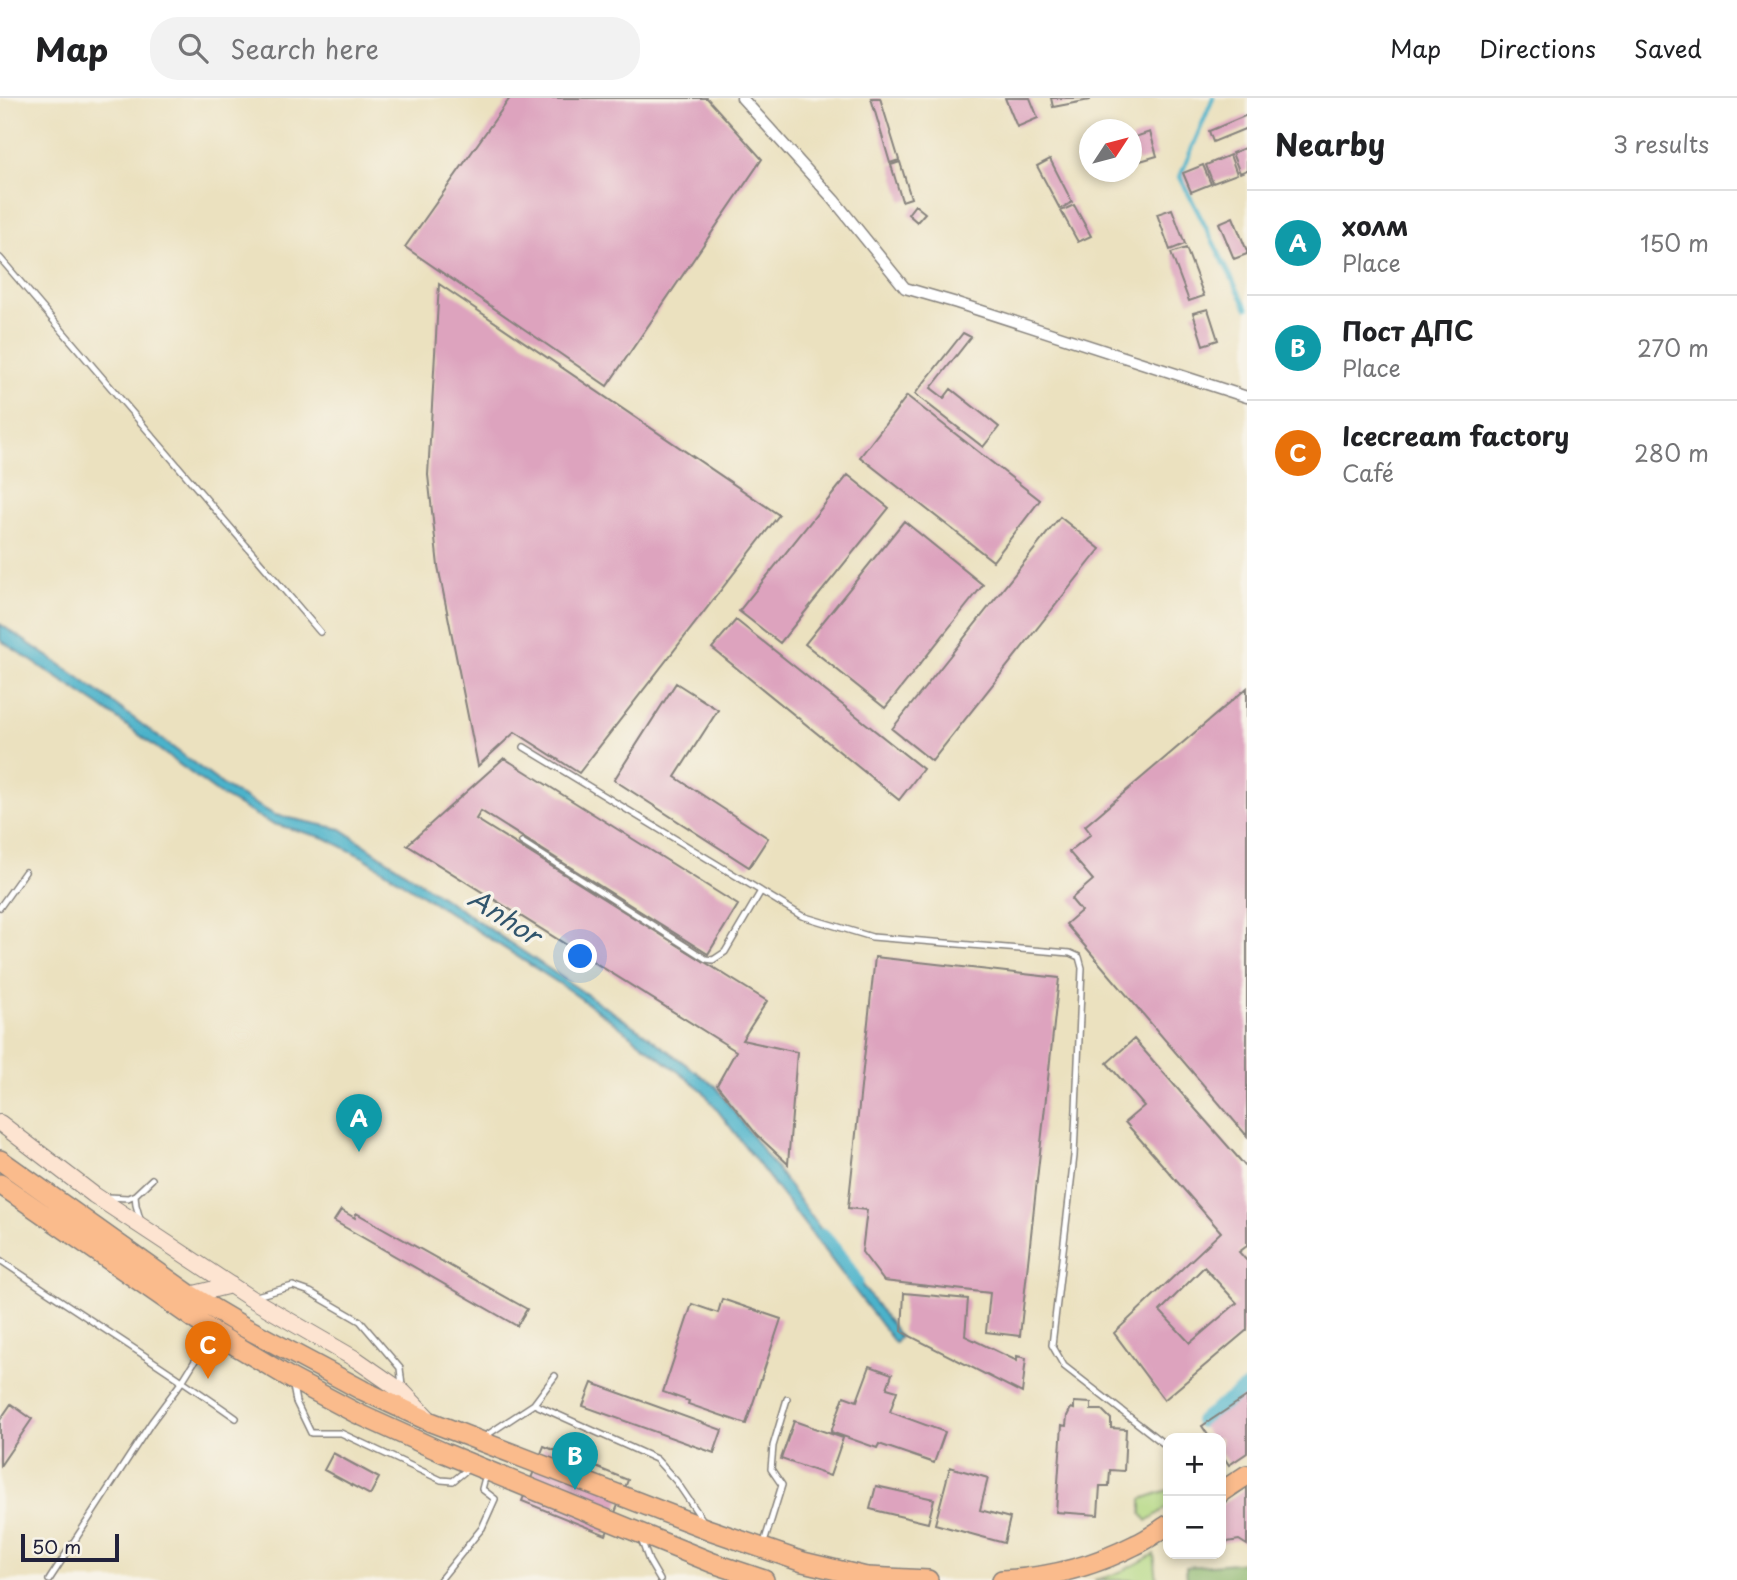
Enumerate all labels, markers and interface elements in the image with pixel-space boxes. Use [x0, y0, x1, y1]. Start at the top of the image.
search box [150, 17, 640, 80]
text: Map [35, 23, 108, 73]
icon: search [174, 29, 212, 67]
text: Search here [230, 29, 379, 68]
text: Map [1390, 30, 1441, 66]
text: Directions [1479, 30, 1596, 66]
text: Saved [1634, 30, 1702, 66]
north arrow [1079, 119, 1142, 182]
text: Nearby [1275, 121, 1385, 166]
text: 3 results [1613, 126, 1709, 161]
text: холм [1342, 206, 1408, 245]
text: A [1289, 225, 1307, 260]
text: 150 m [1640, 225, 1709, 260]
text: Place [1342, 245, 1401, 280]
text: Пост ДПС [1342, 311, 1474, 350]
text: B [1290, 330, 1306, 365]
text: 270 m [1637, 330, 1709, 365]
text: Place [1342, 350, 1401, 385]
text: Icecream factory [1342, 416, 1569, 455]
text: C [1289, 435, 1307, 470]
text: 280 m [1634, 435, 1709, 470]
text: Café [1342, 455, 1394, 490]
water label: Anhor [461, 878, 552, 956]
your location [563, 939, 597, 973]
pin: A [336, 1094, 382, 1152]
pin: C [185, 1321, 231, 1379]
pin: B [552, 1432, 598, 1490]
map controls [1163, 1433, 1226, 1559]
button: + [1163, 1433, 1226, 1496]
button: − [1163, 1496, 1226, 1559]
scale bar [21, 1531, 119, 1563]
text: 50 m [32, 1532, 81, 1560]

